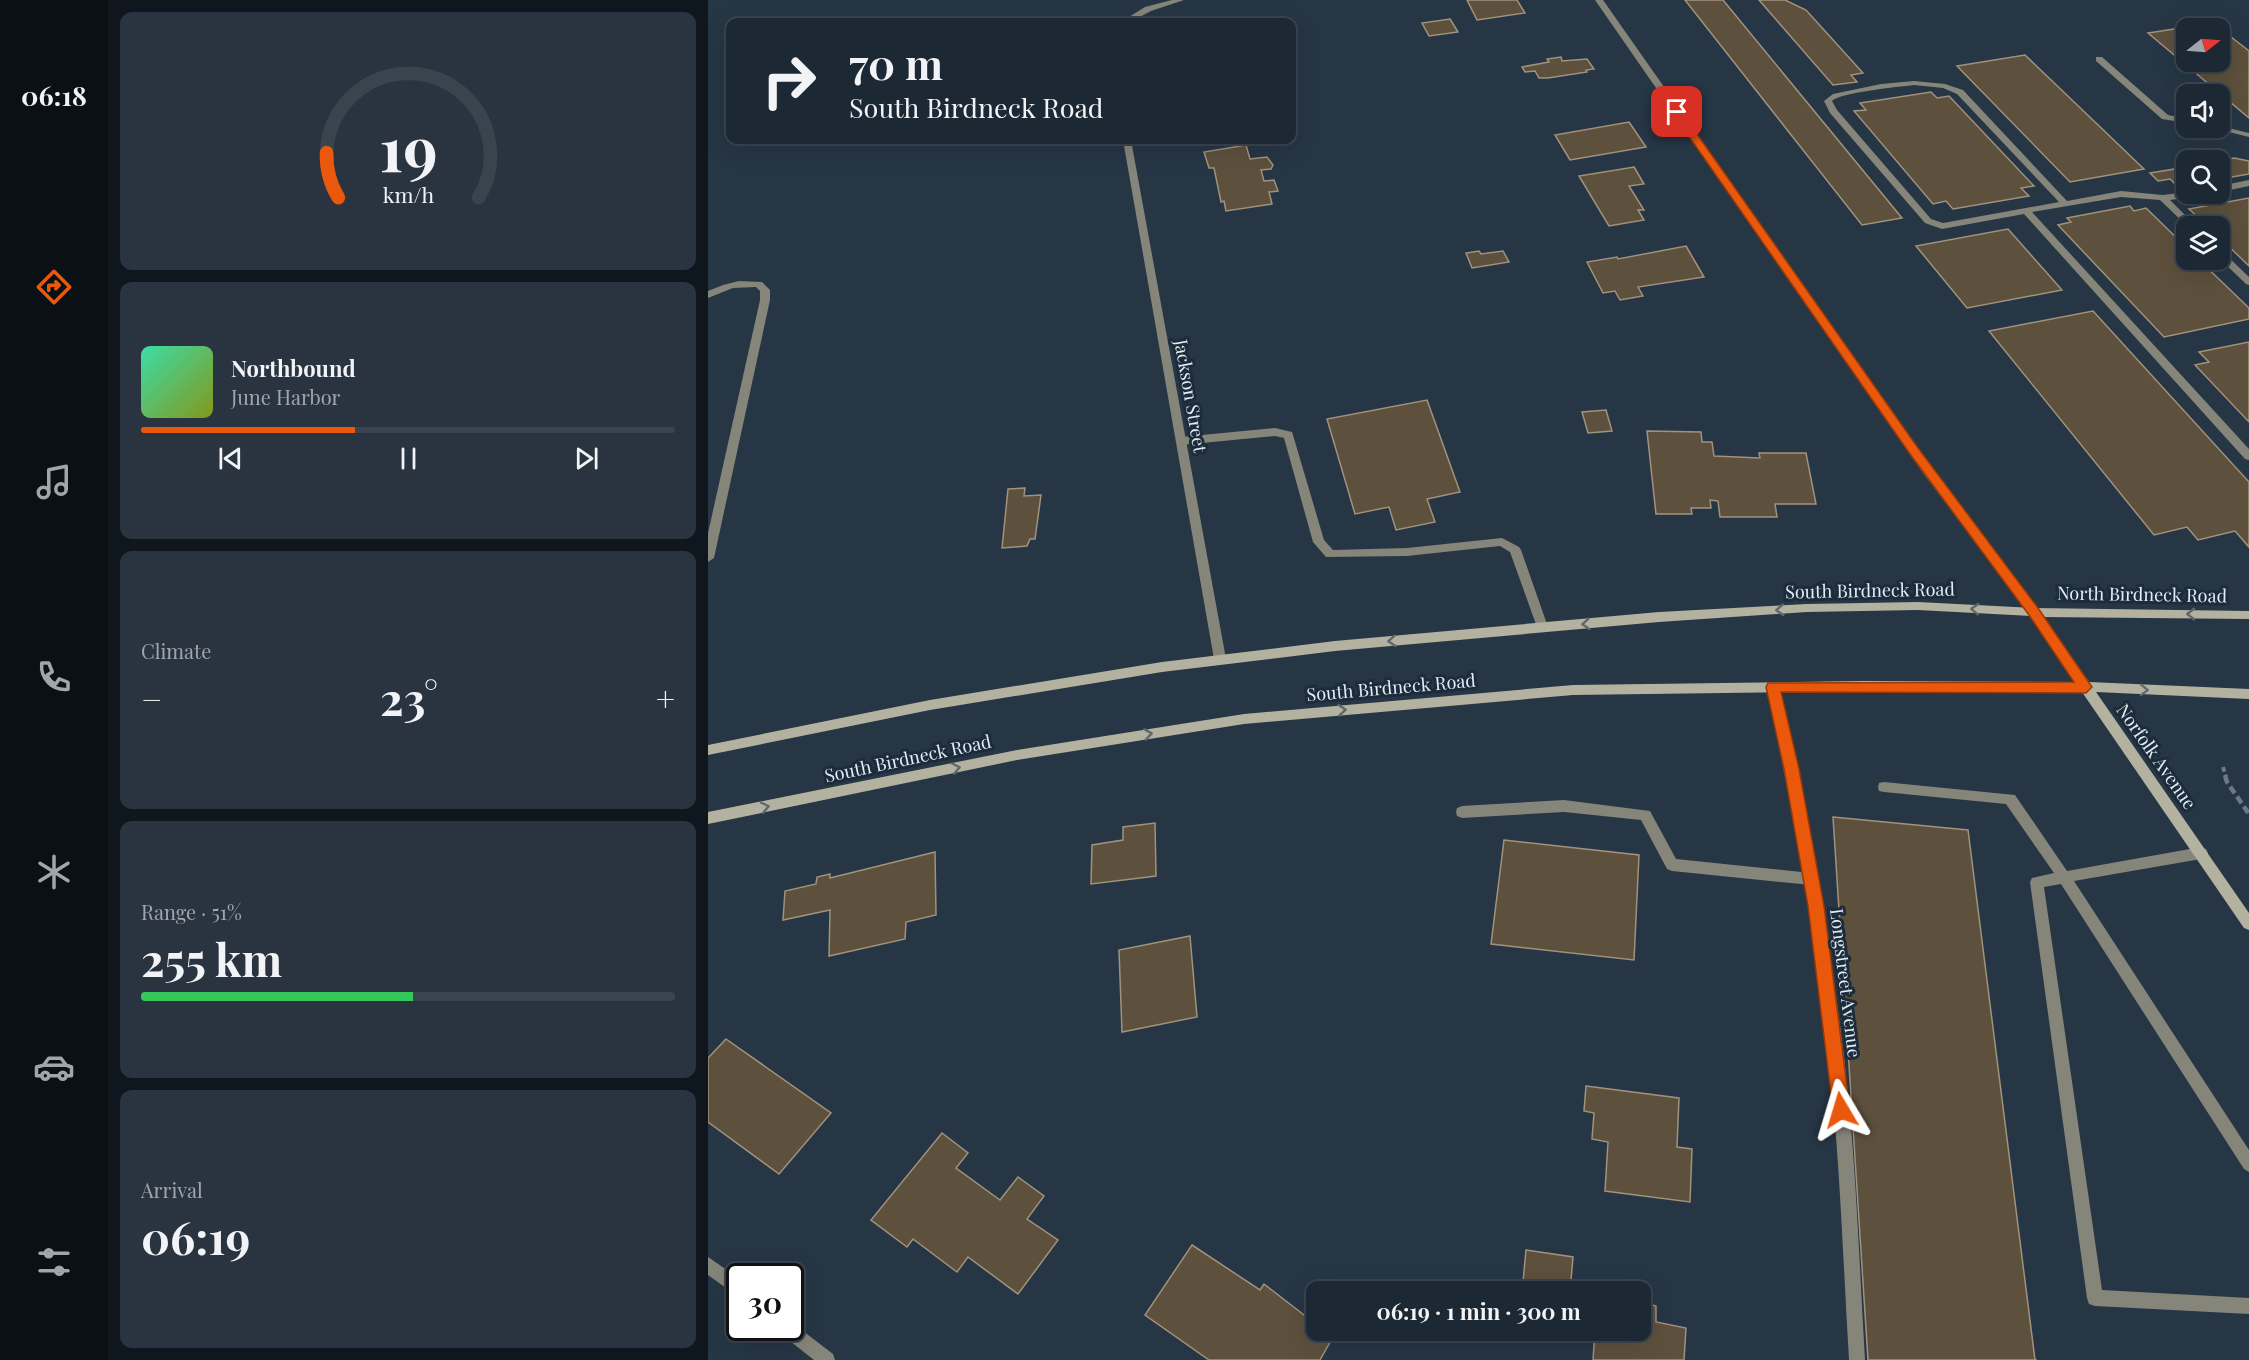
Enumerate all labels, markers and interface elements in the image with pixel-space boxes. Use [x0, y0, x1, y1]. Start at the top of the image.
north arrow [2176, 18, 2230, 72]
map controls [2176, 18, 2230, 270]
text: 70 m [849, 35, 943, 91]
icon: right [750, 42, 828, 120]
text: 06:18 [21, 77, 87, 113]
button: sound [2176, 84, 2230, 138]
pin [1651, 86, 1702, 137]
text: South Birdneck Road [849, 89, 1104, 125]
icon: arrive [1660, 95, 1693, 128]
text: 19 [379, 104, 437, 188]
button: search [2176, 150, 2230, 204]
text: km/h [382, 180, 434, 208]
button: layers [2176, 216, 2230, 270]
icon: directions [33, 266, 75, 308]
street label: Jackson Street [1169, 336, 1213, 455]
text: Northbound [231, 353, 356, 383]
text: June Harbor [231, 383, 341, 410]
icon: previous [214, 442, 247, 475]
icon: pause [392, 442, 425, 475]
icon: next [570, 442, 603, 475]
icon: music [33, 461, 75, 503]
street label: South Birdneck Road [1785, 577, 1956, 603]
street label: North Birdneck Road [2057, 581, 2228, 607]
one-way arrow [1971, 602, 1980, 615]
one-way arrow [1776, 603, 1785, 616]
one-way arrow [2186, 608, 2195, 620]
one-way arrow [1581, 617, 1590, 630]
one-way arrow [1387, 634, 1396, 647]
text: Climate [141, 637, 211, 664]
icon: phone [33, 656, 75, 698]
text: 23° [380, 667, 438, 727]
street label: South Birdneck Road [1305, 668, 1477, 706]
text: − [141, 676, 162, 720]
text: + [656, 676, 675, 720]
one-way arrow [2140, 683, 2149, 696]
street label: Norfolk Avenue [2112, 699, 2202, 814]
one-way arrow [1337, 704, 1346, 717]
one-way arrow [1144, 728, 1153, 740]
street label: South Birdneck Road [822, 729, 994, 787]
one-way arrow [951, 762, 961, 775]
one-way arrow [760, 801, 770, 814]
icon: climate [33, 851, 75, 893]
text: Range · 51% [141, 898, 242, 925]
street label: Longstreet Avenue [1825, 907, 1867, 1059]
text: 255 km [141, 928, 282, 988]
icon: car [33, 1046, 75, 1088]
position arrow [1809, 1078, 1873, 1142]
text: Arrival [141, 1176, 203, 1203]
text: 06:19 [141, 1206, 250, 1266]
icon: filters [33, 1241, 75, 1283]
speed limit sign: 30 [726, 1263, 804, 1341]
text: 06:19 · 1 min · 300 m [1376, 1296, 1581, 1326]

